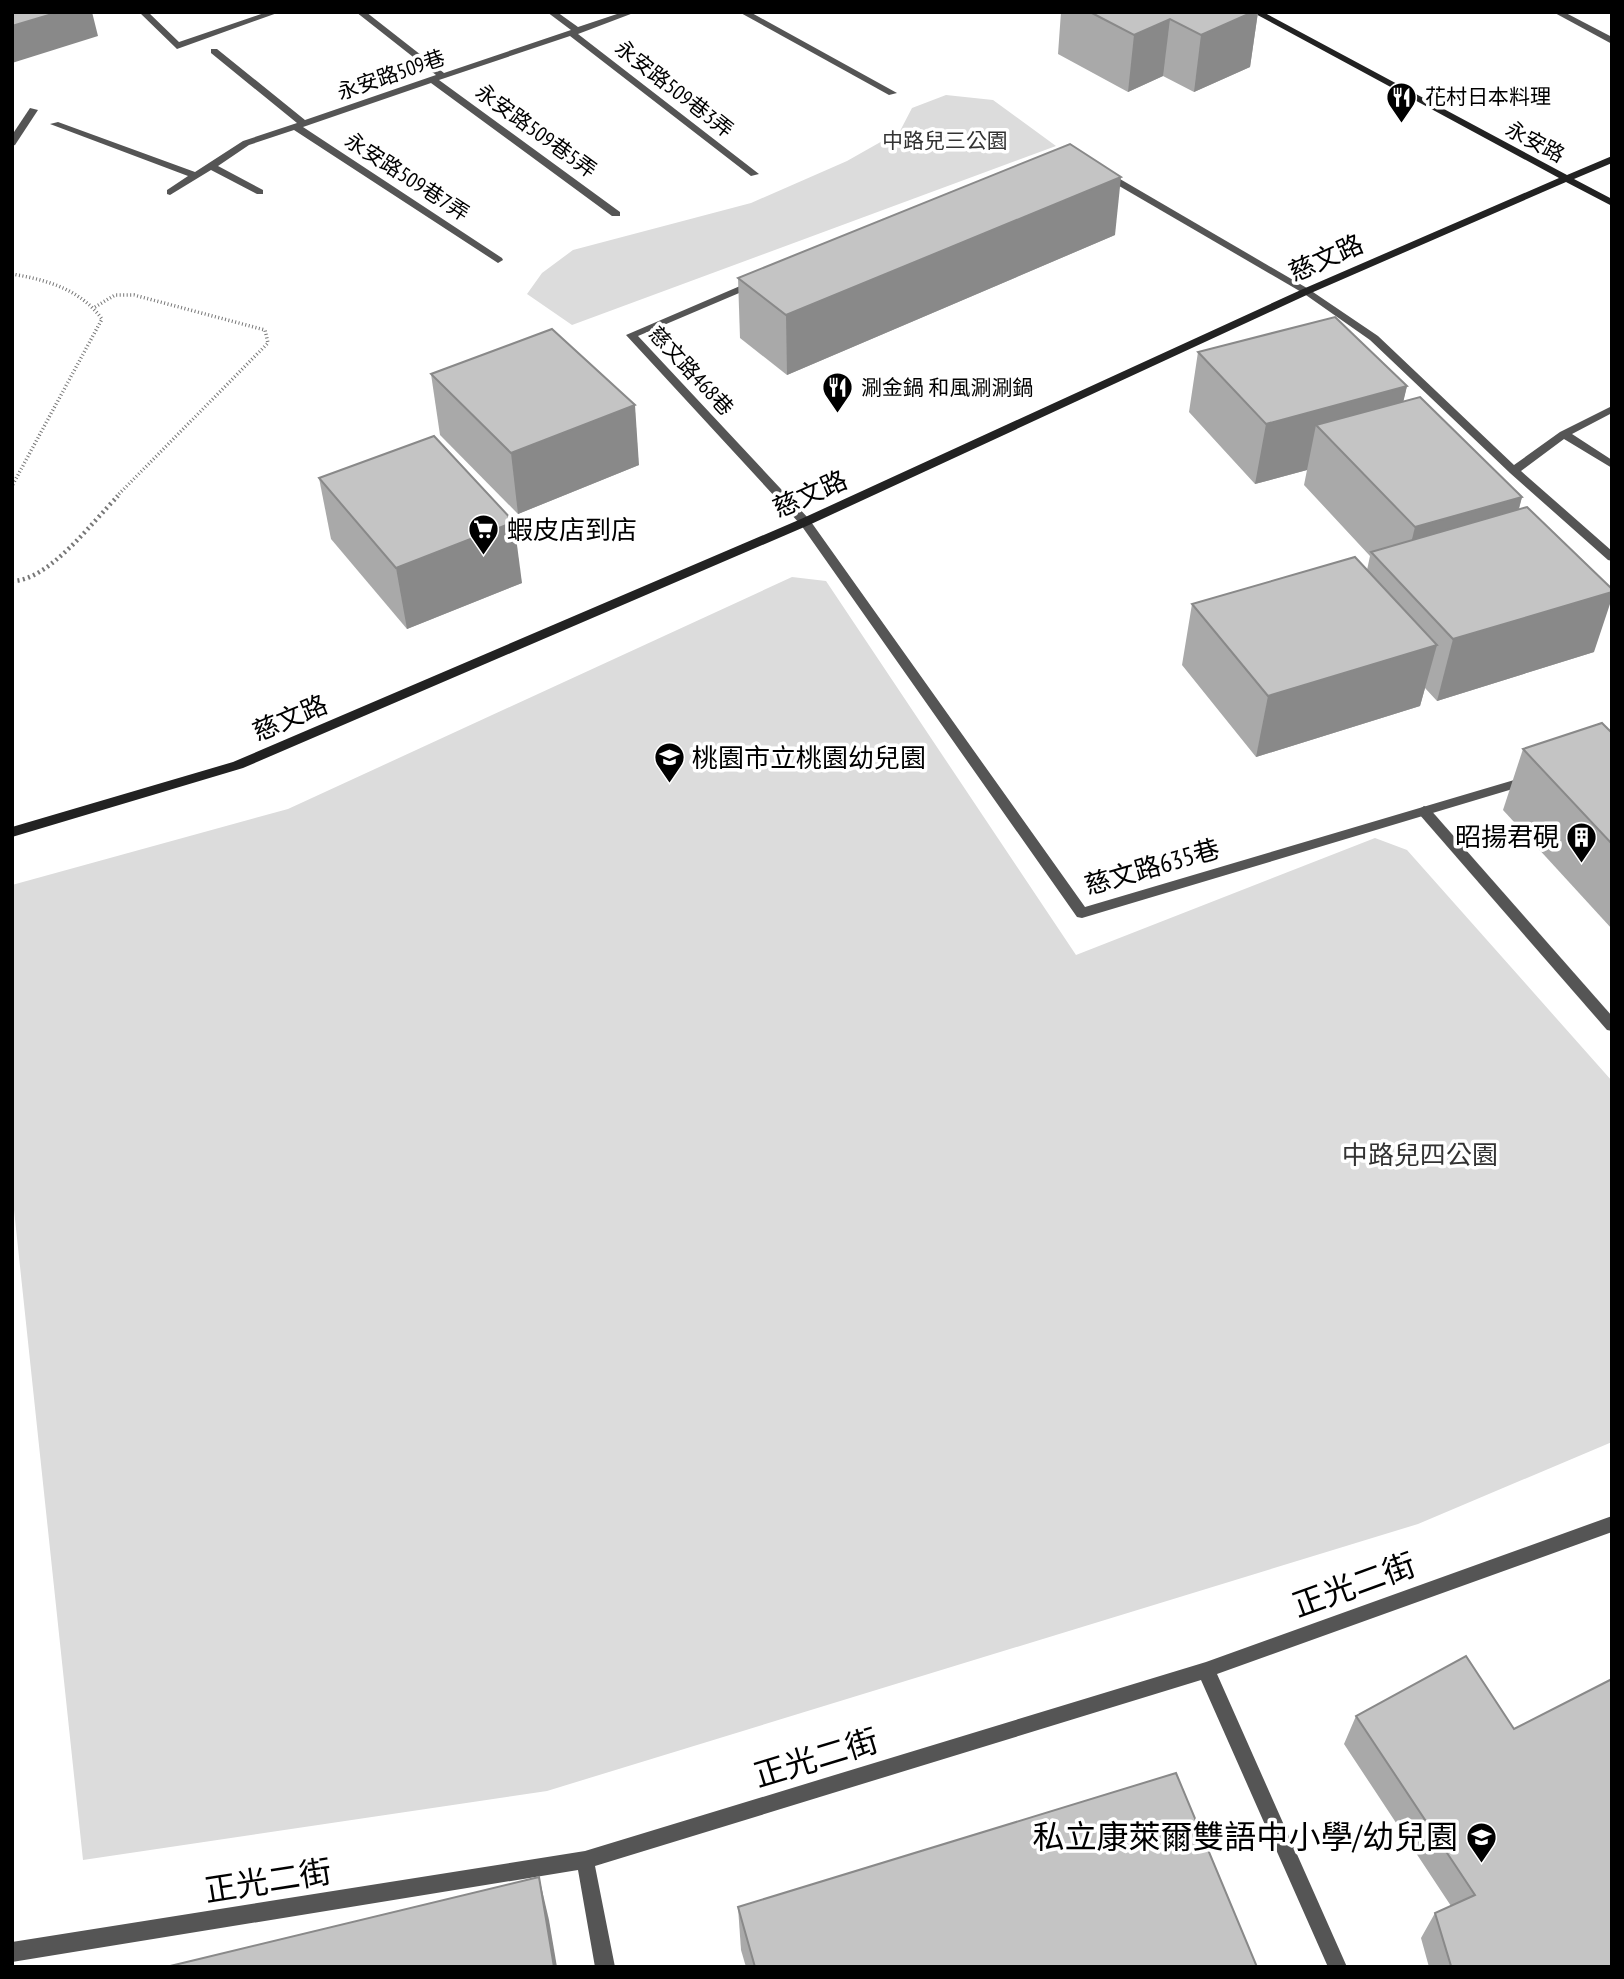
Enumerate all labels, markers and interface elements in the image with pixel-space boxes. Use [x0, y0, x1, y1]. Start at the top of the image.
street label: 永安路509巷3弄 [610, 34, 739, 143]
street label: 永安路509巷 [333, 43, 448, 106]
street label: 永安路509巷5弄 [471, 78, 602, 183]
restaurant icon: 花村日本料理 [1385, 80, 1419, 124]
place label: 花村日本料理 [1425, 83, 1551, 110]
street label: 永安路 [1501, 115, 1569, 168]
street label: 永安路509巷7弄 [340, 126, 475, 227]
park label: 中路兒三公園 [882, 127, 1008, 154]
street label: 慈文路 [1283, 227, 1368, 288]
street label: 慈文路468巷 [643, 320, 740, 421]
restaurant icon: 涮金鍋 和風涮涮鍋 [821, 371, 855, 415]
place label: 涮金鍋 和風涮涮鍋 [861, 374, 1033, 401]
street label: 慈文路 [767, 463, 852, 524]
supermarket icon: 蝦皮店到店 [467, 513, 501, 557]
place label: 蝦皮店到店 [507, 513, 637, 546]
street label: 慈文路 [247, 687, 332, 748]
school or university icon: 桃園市立桃園幼兒園 [652, 741, 686, 785]
place label: 桃園市立桃園幼兒園 [692, 741, 926, 774]
place label: 昭揚君硯 [1455, 820, 1559, 853]
building icon: 昭揚君硯 [1565, 820, 1599, 864]
street label: 慈文路635巷 [1080, 831, 1223, 902]
park label: 中路兒四公園 [1342, 1138, 1498, 1171]
street label: 正光二街 [1286, 1542, 1421, 1626]
street label: 正光二街 [748, 1718, 883, 1796]
place label: 私立康萊爾雙語中小學/幼兒園 [1033, 1815, 1458, 1857]
school or university icon: 私立康萊爾雙語中小學/幼兒園 [1464, 1820, 1498, 1864]
street label: 正光二街 [201, 1849, 334, 1911]

